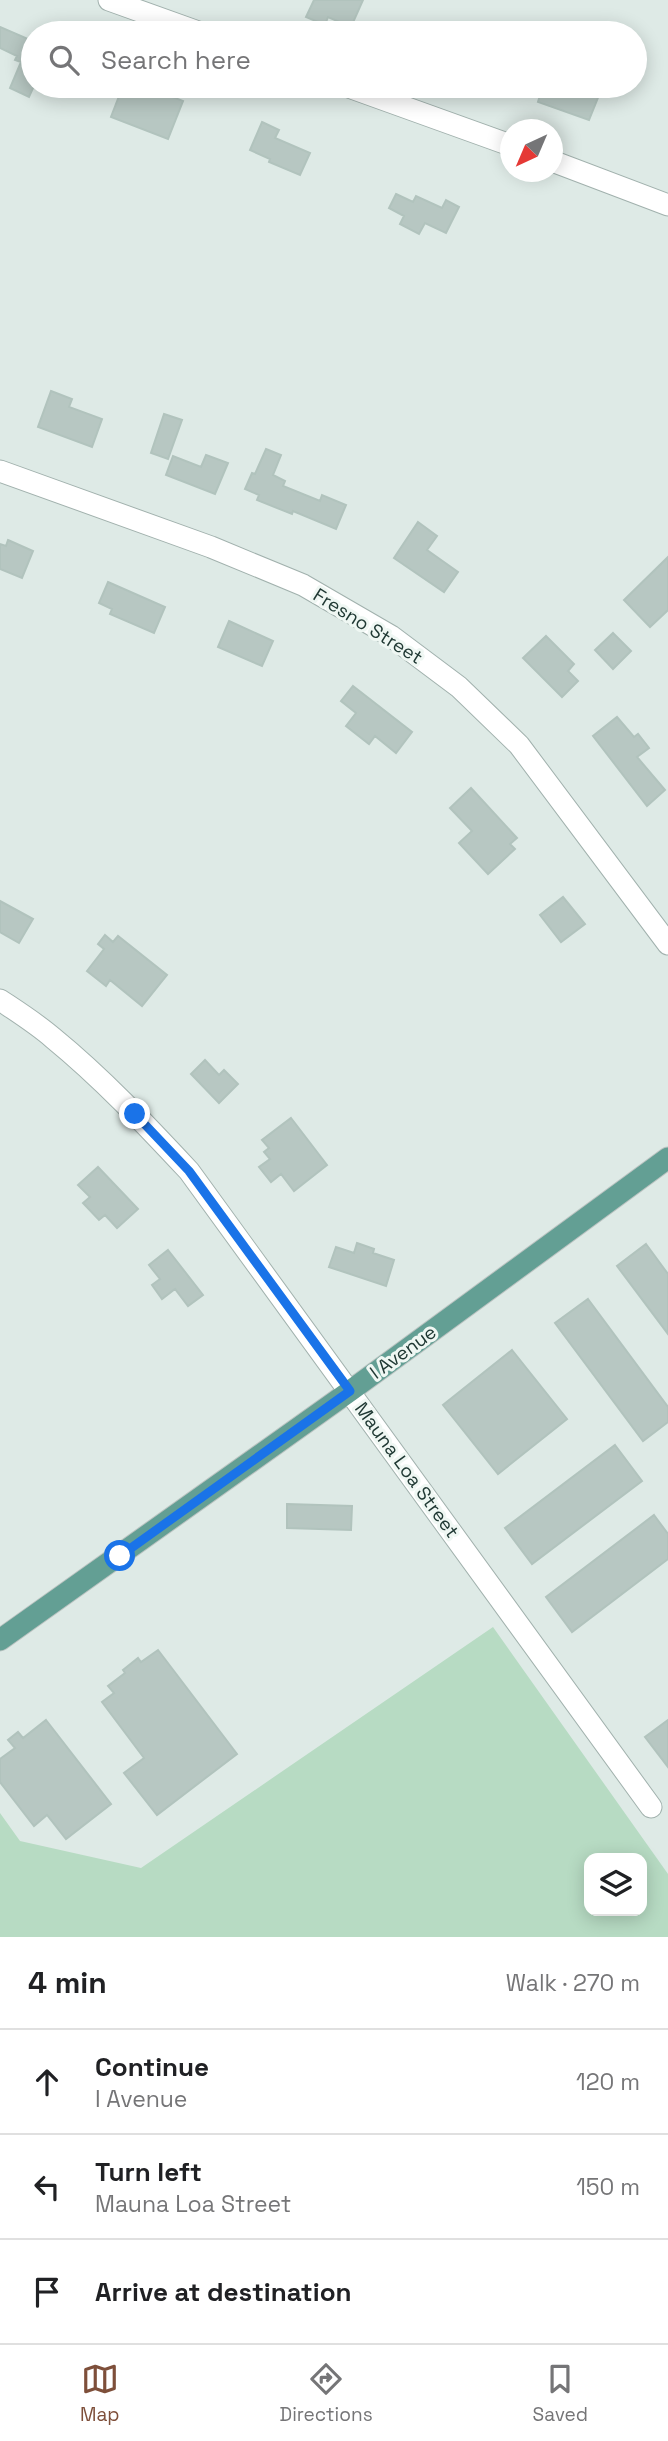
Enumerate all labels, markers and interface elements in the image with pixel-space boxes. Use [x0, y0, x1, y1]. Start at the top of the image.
search box [21, 21, 647, 98]
icon: search [45, 41, 83, 79]
text: Search here [101, 43, 251, 77]
north arrow [500, 119, 563, 182]
street label: Fresno Street [309, 582, 427, 670]
route end [119, 1098, 150, 1129]
street label: I Avenue [365, 1319, 441, 1385]
street label: Mauna Loa Street [349, 1397, 465, 1543]
route start [104, 1540, 135, 1571]
map controls [584, 1853, 647, 1916]
button: layers [584, 1853, 647, 1916]
text: 4 min [28, 1963, 107, 2002]
text: Walk · 270 m [506, 1968, 640, 1998]
text: Continue [95, 2050, 209, 2084]
icon: ahead [28, 2063, 66, 2101]
text: 120 m [576, 2067, 640, 2097]
text: I Avenue [95, 2084, 187, 2114]
text: Turn left [95, 2155, 202, 2189]
icon: left [28, 2168, 66, 2206]
text: 150 m [576, 2172, 640, 2202]
text: Mauna Loa Street [95, 2189, 291, 2219]
icon: arrive [28, 2273, 66, 2311]
text: Arrive at destination [95, 2275, 352, 2309]
tab: Map [80, 2360, 120, 2427]
tab: Directions [280, 2360, 373, 2427]
tab: Saved [533, 2360, 588, 2427]

